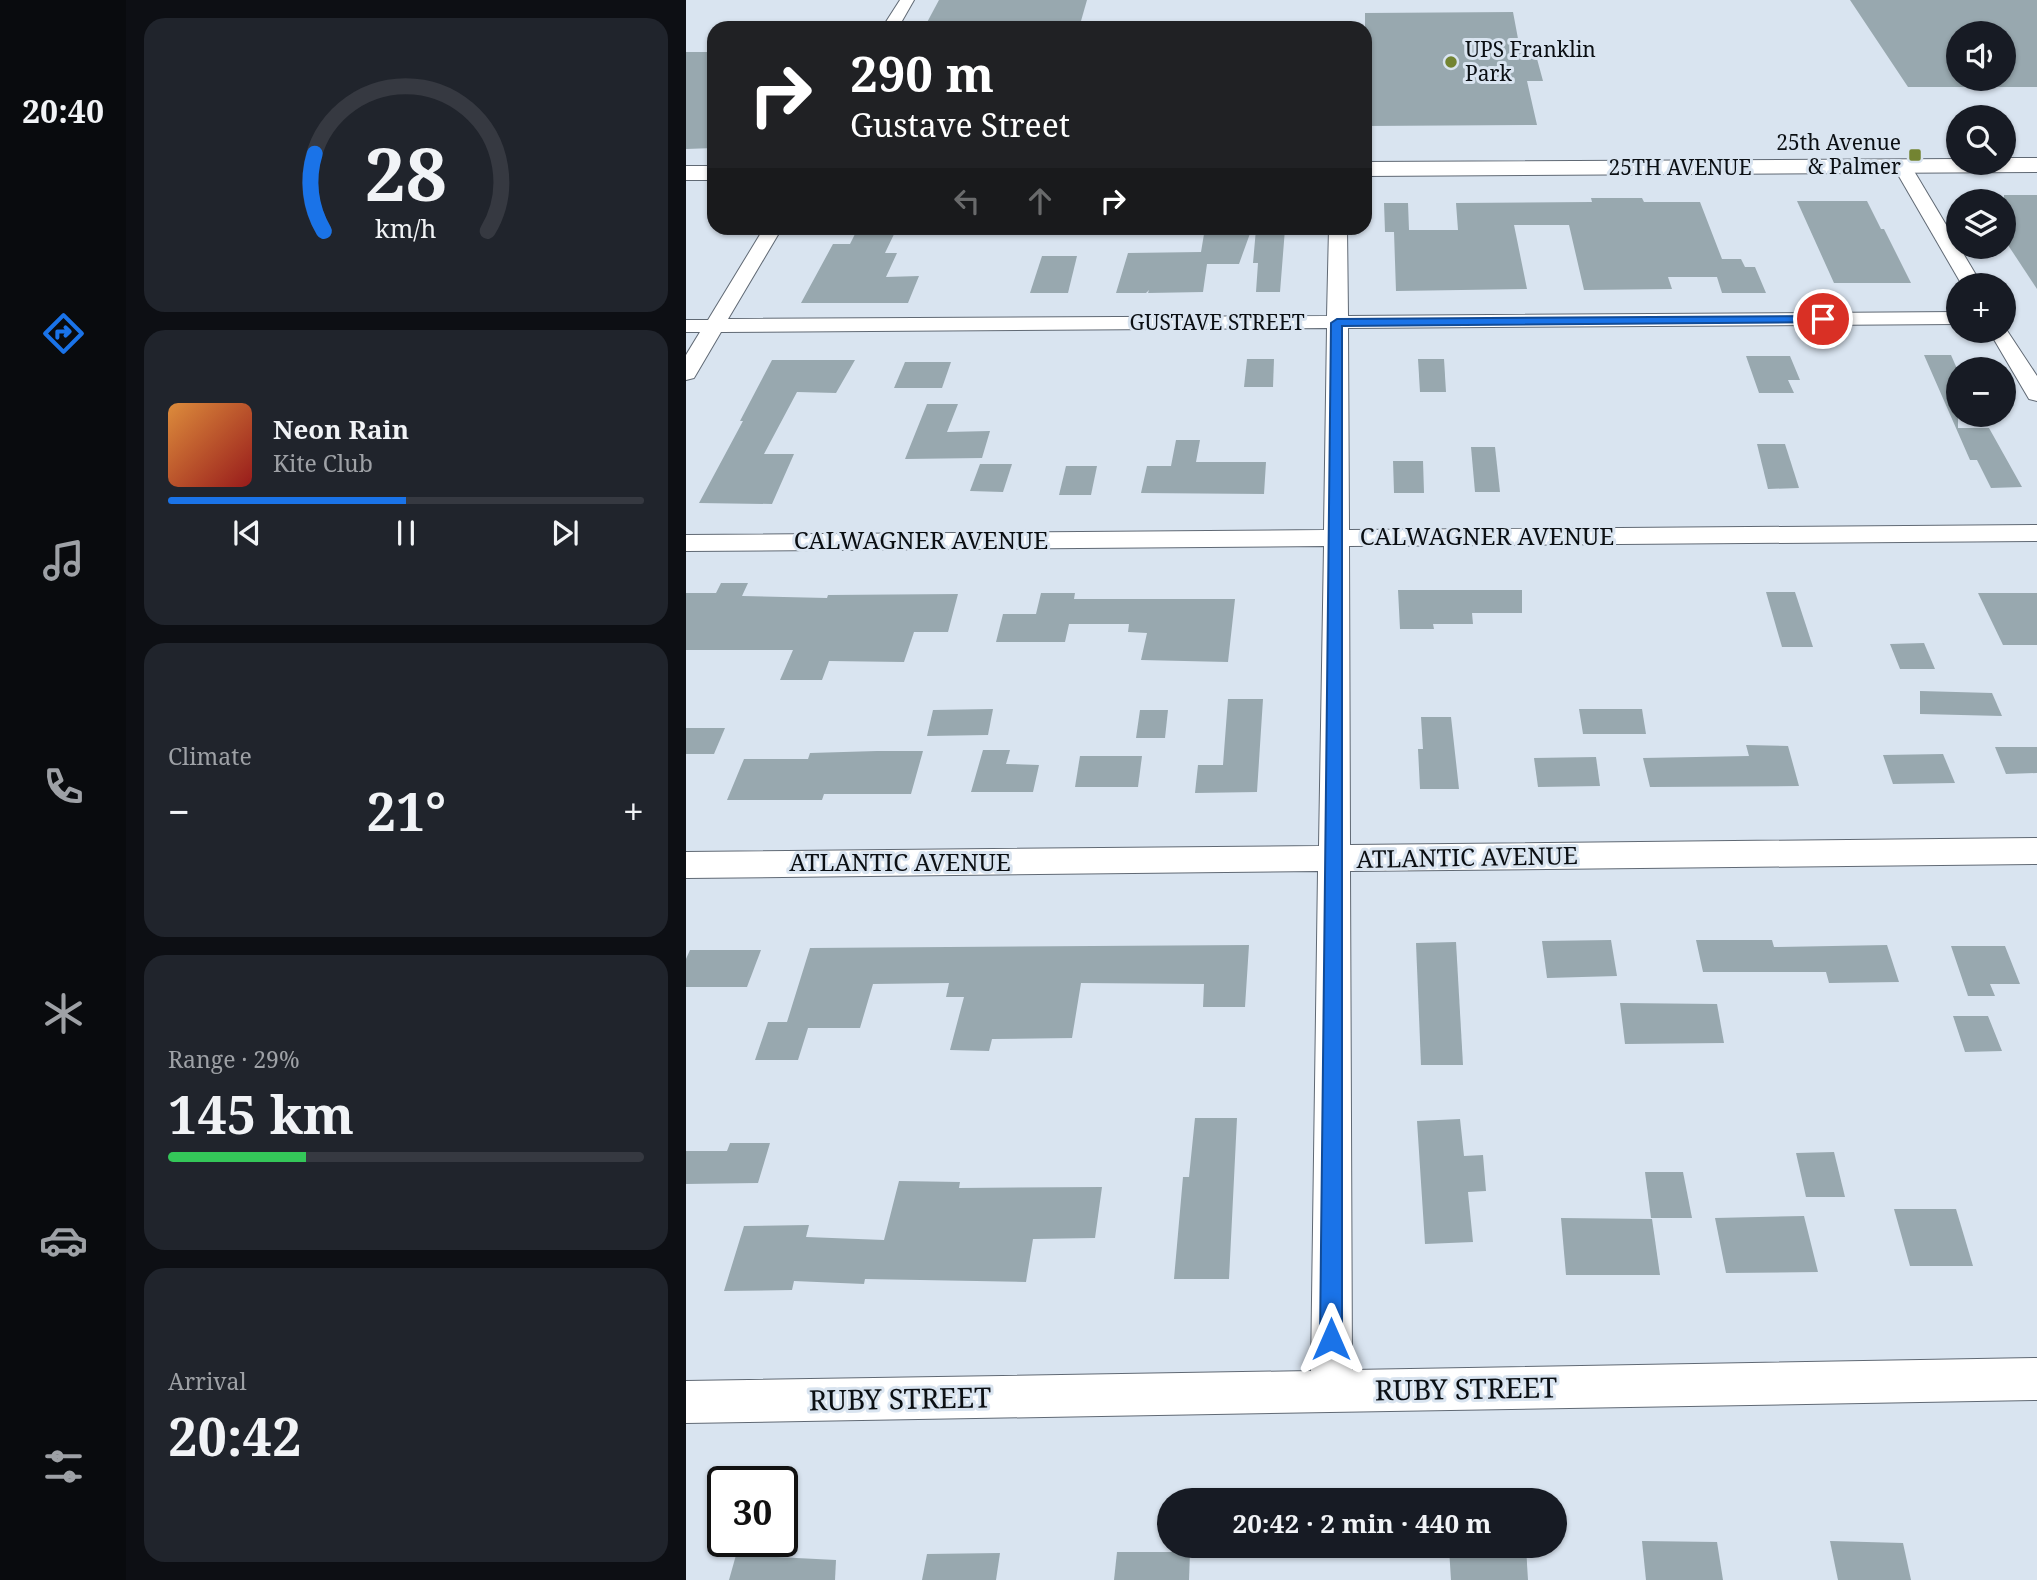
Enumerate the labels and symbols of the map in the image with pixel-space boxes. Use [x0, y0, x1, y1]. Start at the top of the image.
place label: UPS Franklin Park [1465, 35, 1596, 87]
marker: UPS Franklin Park [1443, 54, 1459, 70]
place label: 25th Avenue & Palmer [1776, 128, 1901, 180]
marker: 25th Avenue & Palmer [1907, 147, 1923, 163]
street label: 25TH AVENUE [1608, 153, 1752, 181]
pin [1793, 289, 1853, 349]
street label: GUSTAVE STREET [1129, 308, 1305, 336]
street label: CALWAGNER AVENUE [1360, 519, 1614, 552]
street label: CALWAGNER AVENUE [794, 523, 1048, 556]
street label: ATLANTIC AVENUE [1356, 838, 1578, 875]
street label: ATLANTIC AVENUE [789, 845, 1011, 878]
position arrow [1294, 1302, 1368, 1376]
street label: RUBY STREET [1374, 1367, 1558, 1409]
street label: RUBY STREET [808, 1377, 992, 1419]
speed limit sign: 30 [707, 1466, 798, 1557]

